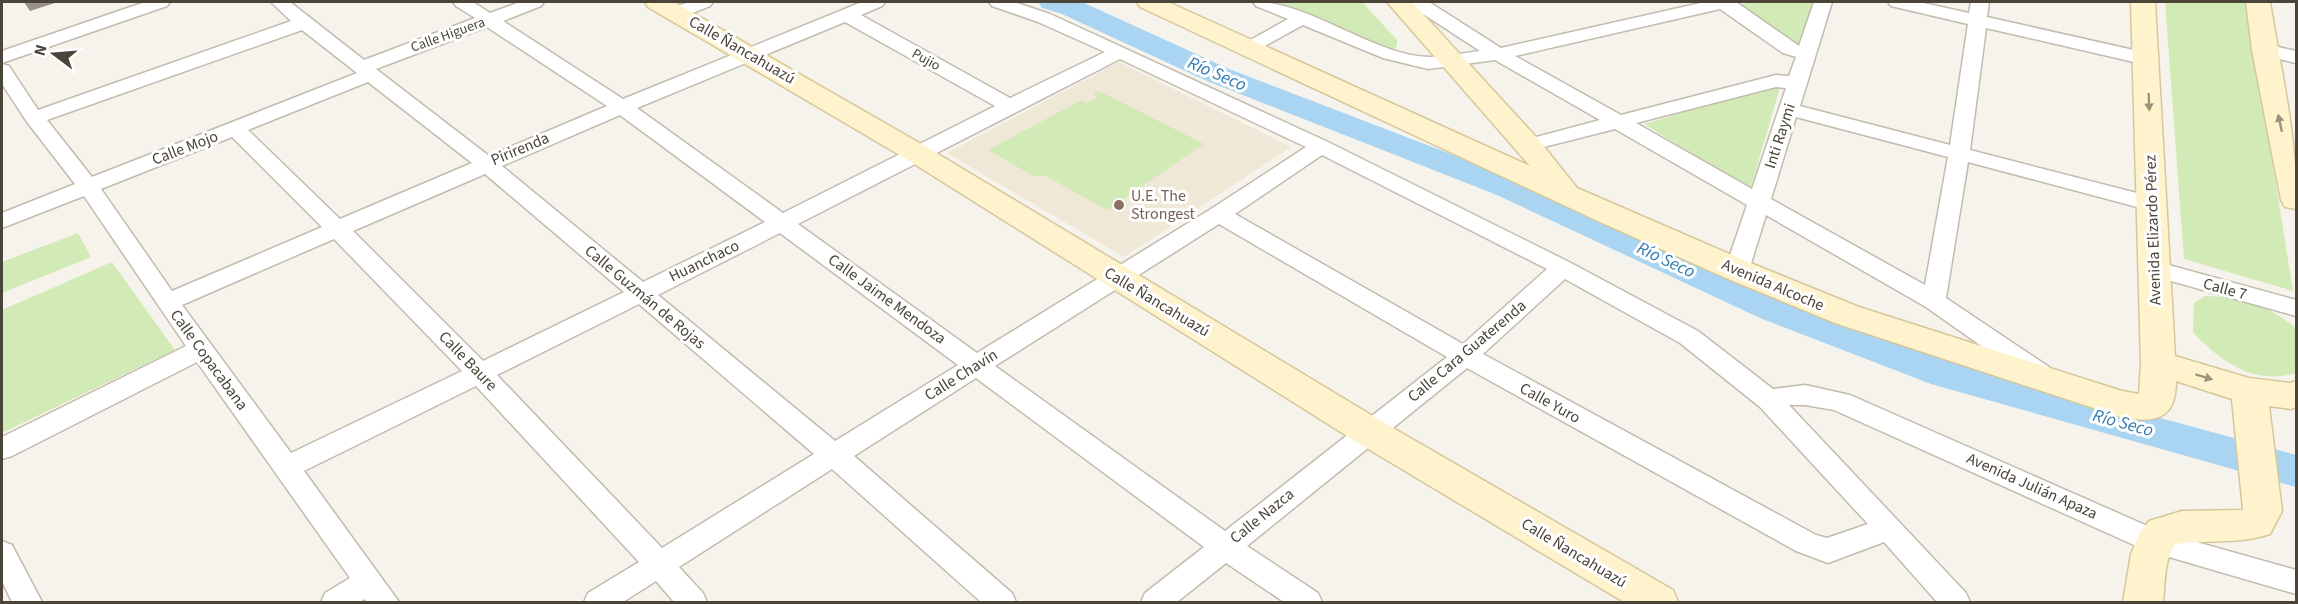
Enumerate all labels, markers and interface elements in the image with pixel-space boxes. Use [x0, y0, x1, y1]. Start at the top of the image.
street label: Calle Ñancahuazú [685, 11, 799, 89]
street label: Calle Higuera [408, 12, 488, 58]
north arrow [24, 24, 84, 84]
text: N [29, 42, 53, 58]
street label: Pujio [908, 44, 944, 76]
water label: Río Seco [1184, 50, 1250, 98]
one-way arrow [2144, 92, 2153, 111]
street label: Inti Raymi [1759, 101, 1801, 171]
one-way arrow [2275, 113, 2284, 132]
street label: Calle Mojo [149, 125, 221, 171]
street label: Pirirenda [487, 127, 553, 171]
street label: Avenida Elizardo Pérez [2139, 154, 2167, 306]
place label: U.E. The Strongest [1131, 185, 1196, 225]
marker: U.E. The Strongest [1112, 198, 1126, 212]
street label: Huanchaco [665, 235, 743, 287]
water label: Río Seco [1633, 236, 1699, 284]
street label: Calle Guzmán de Rojas [580, 240, 710, 354]
street label: Calle Jaime Mendoza [824, 249, 950, 349]
street label: Avenida Alcoche [1718, 254, 1828, 316]
street label: Calle Ñancahuazú [1100, 262, 1214, 342]
street label: Calle 7 [2201, 273, 2249, 305]
street label: Calle Cara Guaterenda [1403, 295, 1531, 407]
street label: Calle Copacabana [165, 305, 253, 415]
street label: Calle Baure [434, 326, 502, 396]
street label: Calle Chavín [920, 344, 1002, 406]
one-way arrow [2195, 373, 2213, 382]
street label: Calle Yuro [1516, 377, 1584, 429]
water label: Río Seco [2090, 403, 2156, 443]
street label: Avenida Julián Apaza [1963, 447, 2101, 525]
street label: Calle Nazca [1225, 483, 1299, 549]
street label: Calle Ñancahuazú [1517, 513, 1631, 593]

